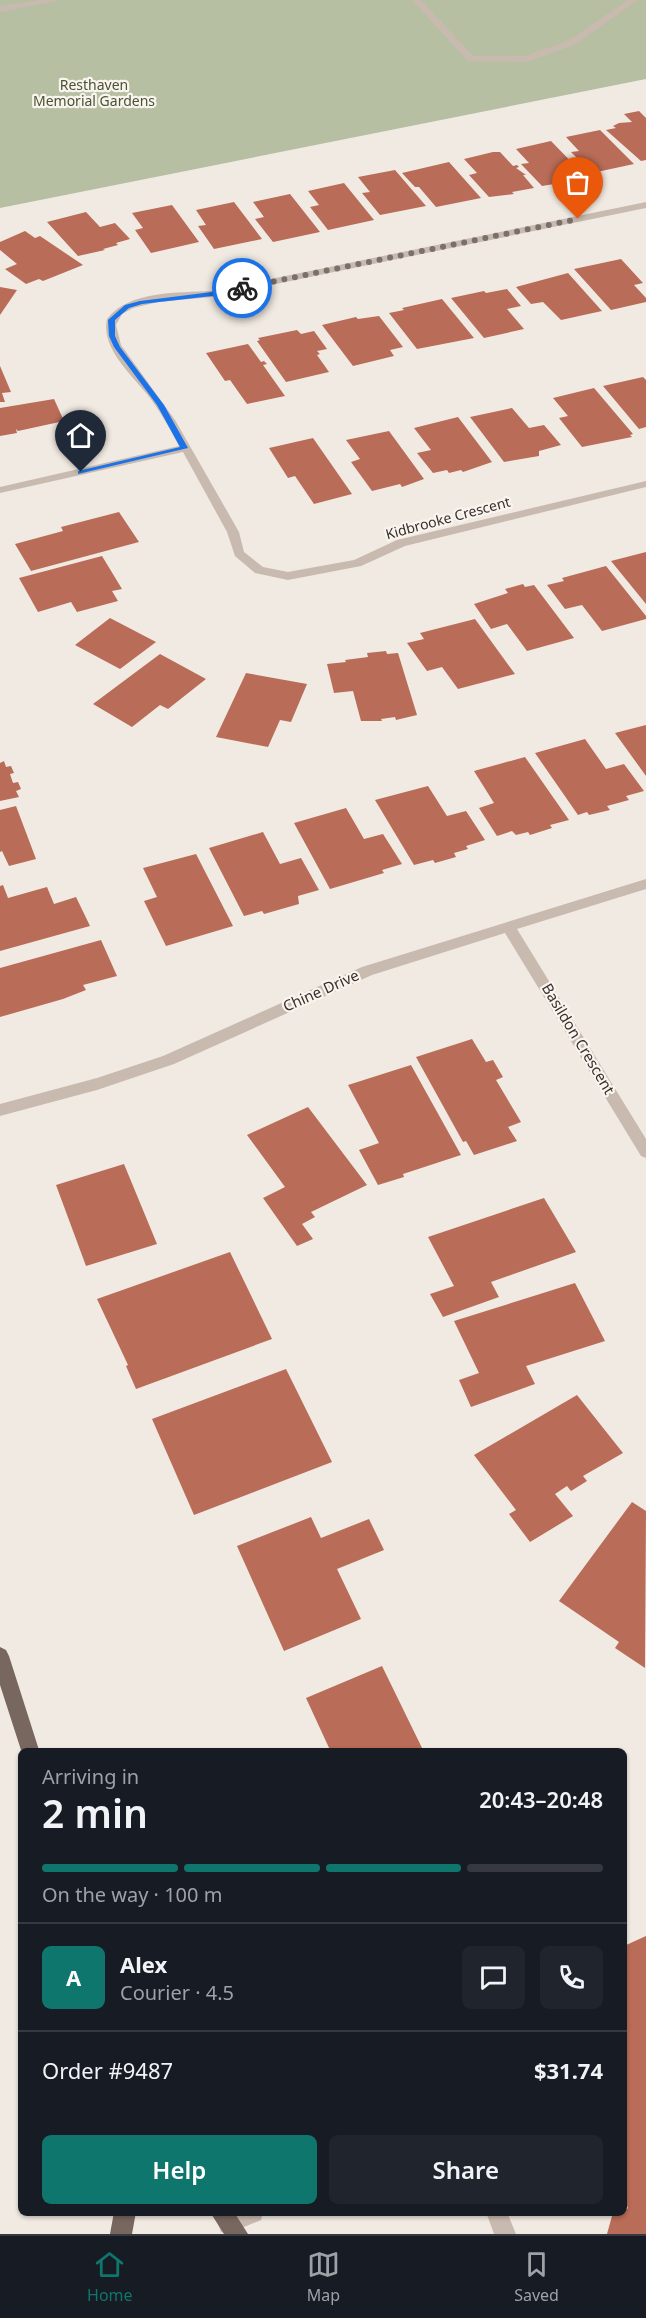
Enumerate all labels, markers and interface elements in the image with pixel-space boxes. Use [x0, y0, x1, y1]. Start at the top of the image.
park label: Resthaven Memorial Gardens [33, 75, 155, 110]
pin [552, 157, 603, 219]
icon: bag [561, 166, 594, 199]
courier [212, 258, 272, 318]
icon: bike [226, 272, 259, 305]
pin [55, 410, 106, 472]
icon: home [64, 419, 97, 452]
street label: Kidbrooke Crescent [383, 492, 512, 543]
street label: Chine Drive [279, 964, 362, 1016]
street label: Basildon Crescent [538, 979, 620, 1098]
text: Arriving in [42, 1763, 139, 1790]
text: 20:43–20:48 [479, 1784, 603, 1814]
text: 2 min [42, 1786, 148, 1839]
text: On the way · 100 m [42, 1881, 222, 1908]
button: chat [462, 1946, 525, 2009]
button: phone [540, 1946, 603, 2009]
text: Alex [120, 1949, 167, 1979]
text: A [66, 1962, 81, 1992]
text: Courier · 4.5 [120, 1979, 234, 2006]
text: Order #9487 [42, 2055, 173, 2085]
text: $31.74 [534, 2055, 603, 2085]
button: Help [42, 2135, 317, 2204]
button: Share [329, 2135, 603, 2204]
tab: Home [87, 2248, 133, 2306]
tab: Map [307, 2248, 340, 2306]
tab: Saved [514, 2248, 559, 2306]

